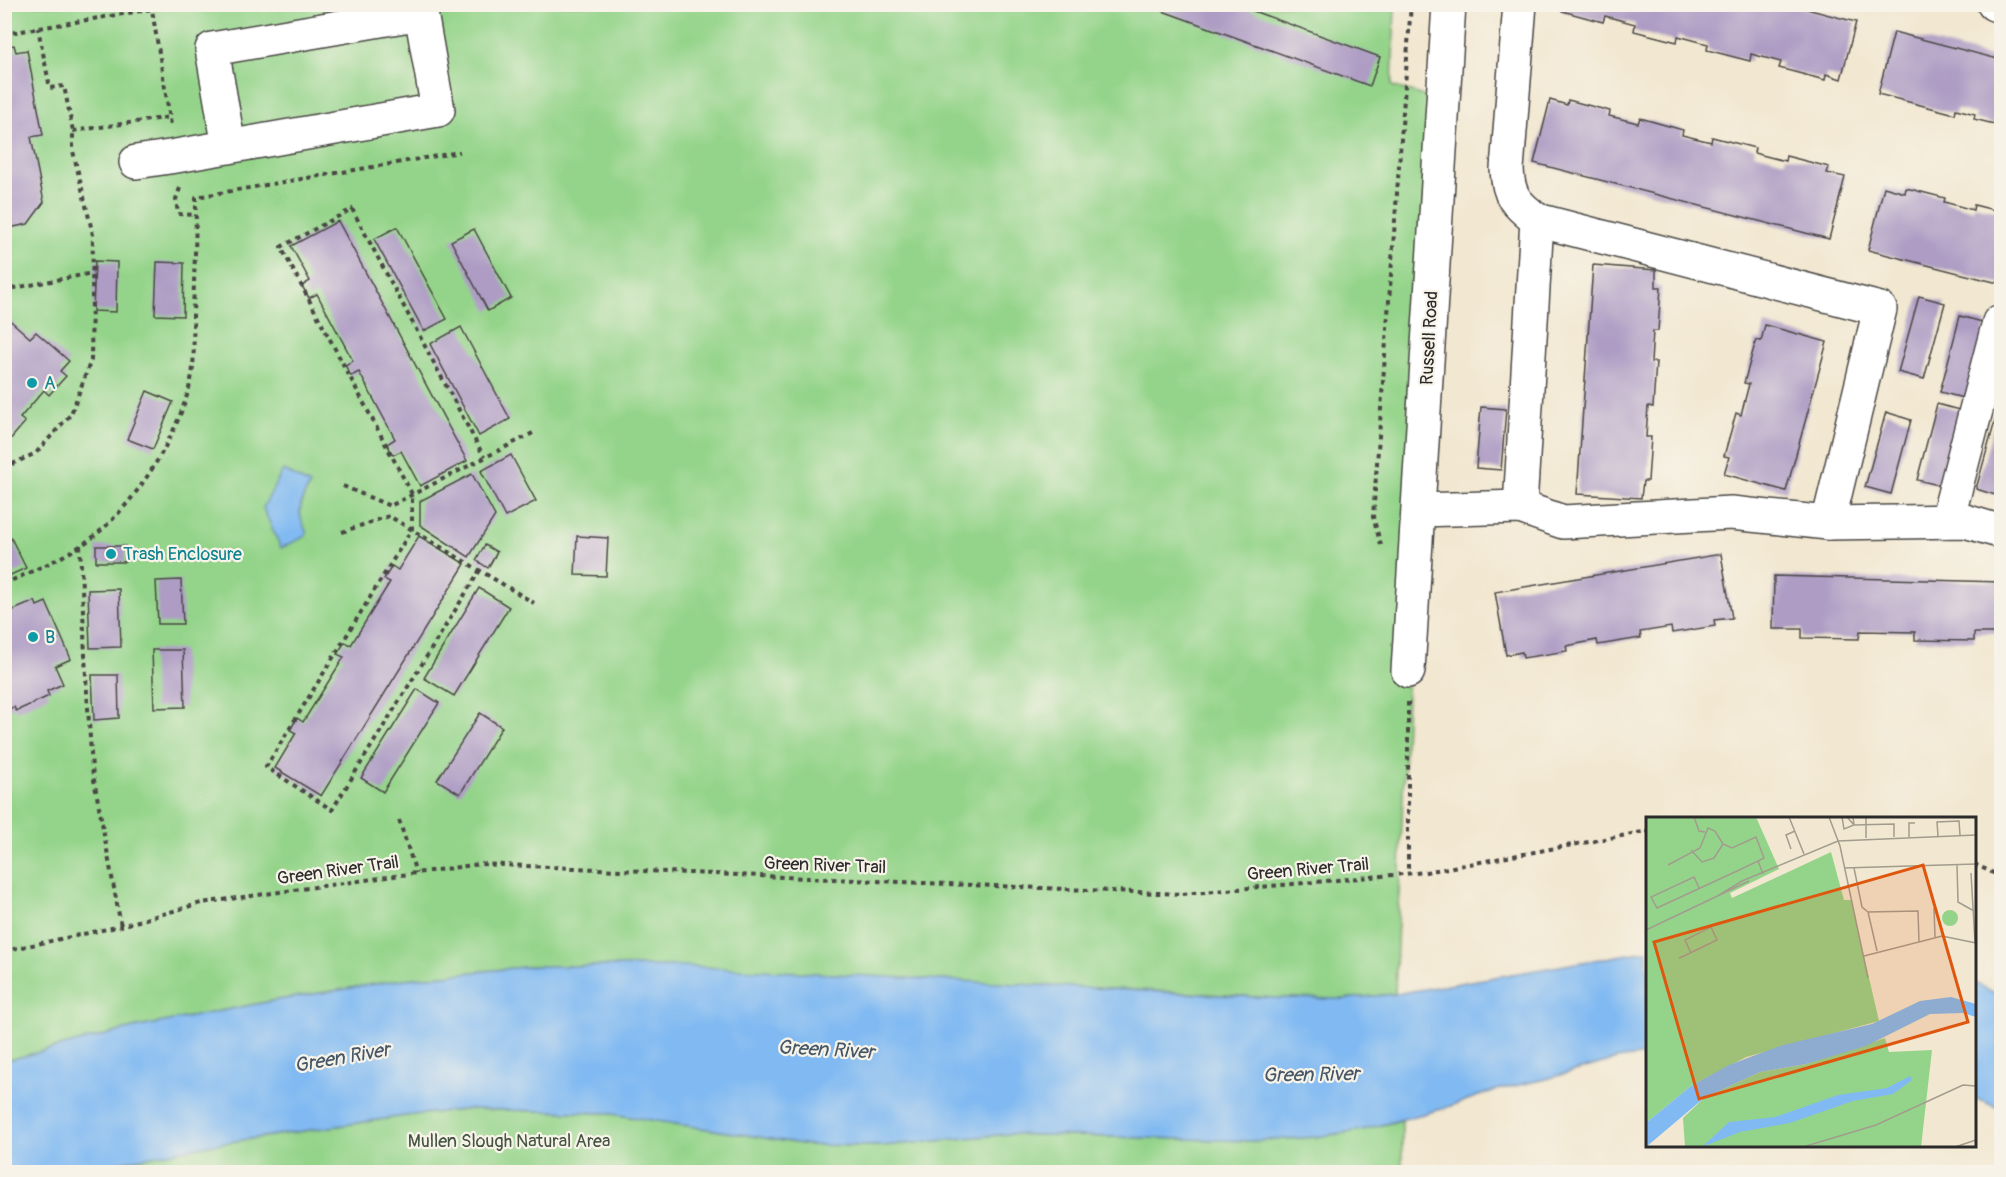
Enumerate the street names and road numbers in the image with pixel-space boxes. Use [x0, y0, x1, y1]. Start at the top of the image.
street label: Russell Road [1416, 290, 1443, 386]
street label: Green River Trail [276, 851, 400, 890]
street label: Green River Trail [763, 852, 887, 879]
street label: Green River Trail [1246, 853, 1370, 886]

